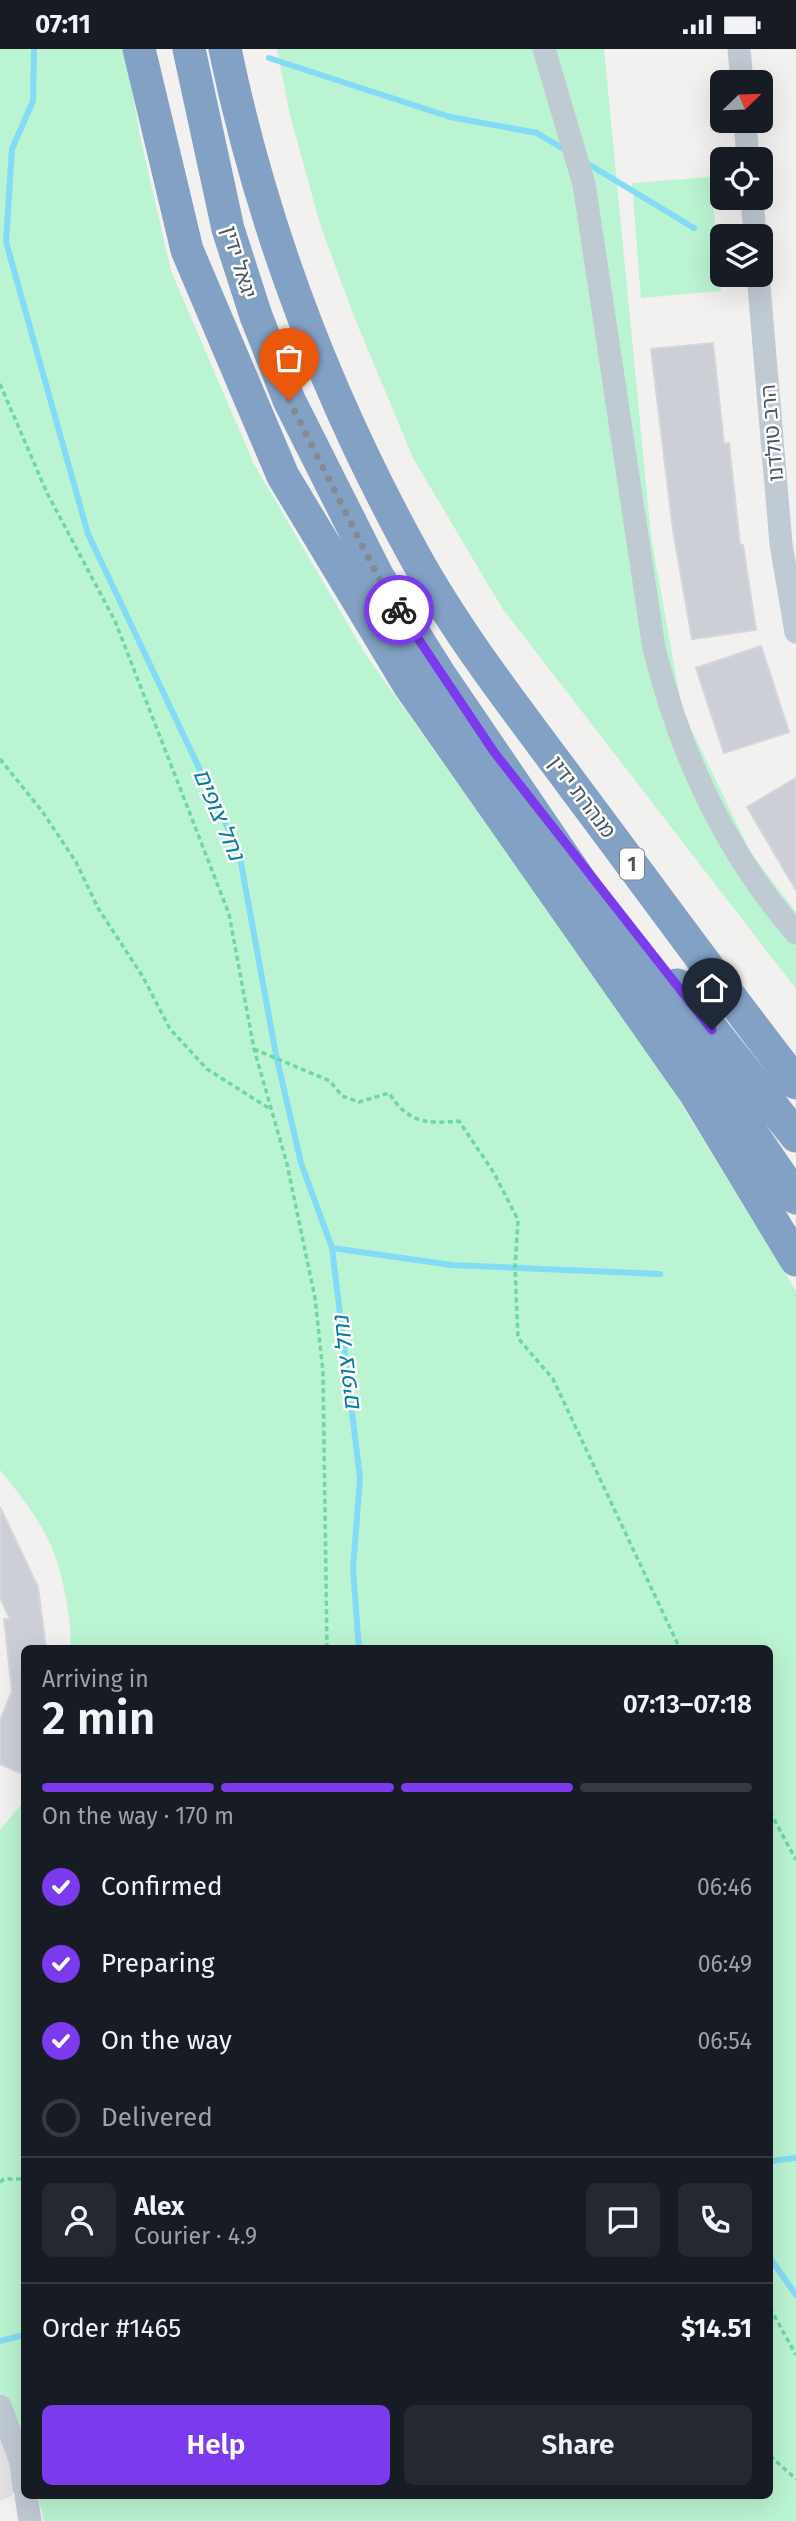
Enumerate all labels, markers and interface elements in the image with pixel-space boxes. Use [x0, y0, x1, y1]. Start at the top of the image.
text: 07:11 [35, 9, 91, 40]
north arrow [710, 70, 774, 133]
map controls [710, 70, 773, 287]
button: locate [710, 147, 773, 210]
street label: יגאל ידין [216, 223, 262, 301]
button: layers [710, 224, 773, 287]
pin [259, 328, 319, 400]
icon: bag [270, 339, 308, 377]
street label: הרב טולדנו [755, 383, 789, 483]
courier [364, 575, 434, 645]
icon: bike [380, 591, 418, 629]
street label: מנהרת ידין [543, 751, 621, 843]
water label: נחל צופים [187, 764, 252, 866]
road number: 1 [620, 849, 644, 879]
pin [682, 958, 742, 1030]
icon: home [693, 969, 731, 1007]
water label: נחל צופים [326, 1312, 366, 1414]
text: Arriving in [42, 1665, 149, 1693]
text: 07:13–07:18 [623, 1689, 752, 1720]
text: 2 min [42, 1691, 155, 1746]
text: On the way · 170 m [42, 1802, 234, 1830]
icon: check [42, 1868, 80, 1906]
text: Confirmed [101, 1871, 222, 1902]
text: 06:46 [697, 1873, 752, 1901]
icon: check [42, 1945, 80, 1983]
text: Preparing [101, 1948, 214, 1979]
text: 06:49 [698, 1950, 752, 1978]
icon: check [42, 2022, 80, 2060]
text: On the way [101, 2025, 232, 2056]
text: 06:54 [698, 2027, 752, 2055]
text: Delivered [101, 2102, 213, 2133]
button: person [42, 2183, 116, 2257]
button: chat [586, 2183, 660, 2257]
button: phone [678, 2183, 752, 2257]
text: Alex [134, 2191, 184, 2222]
text: Courier · 4.9 [134, 2222, 257, 2250]
text: Order #1465 [42, 2313, 181, 2344]
text: $14.51 [681, 2313, 752, 2344]
button: Help [42, 2405, 390, 2485]
button: Share [404, 2405, 752, 2485]

